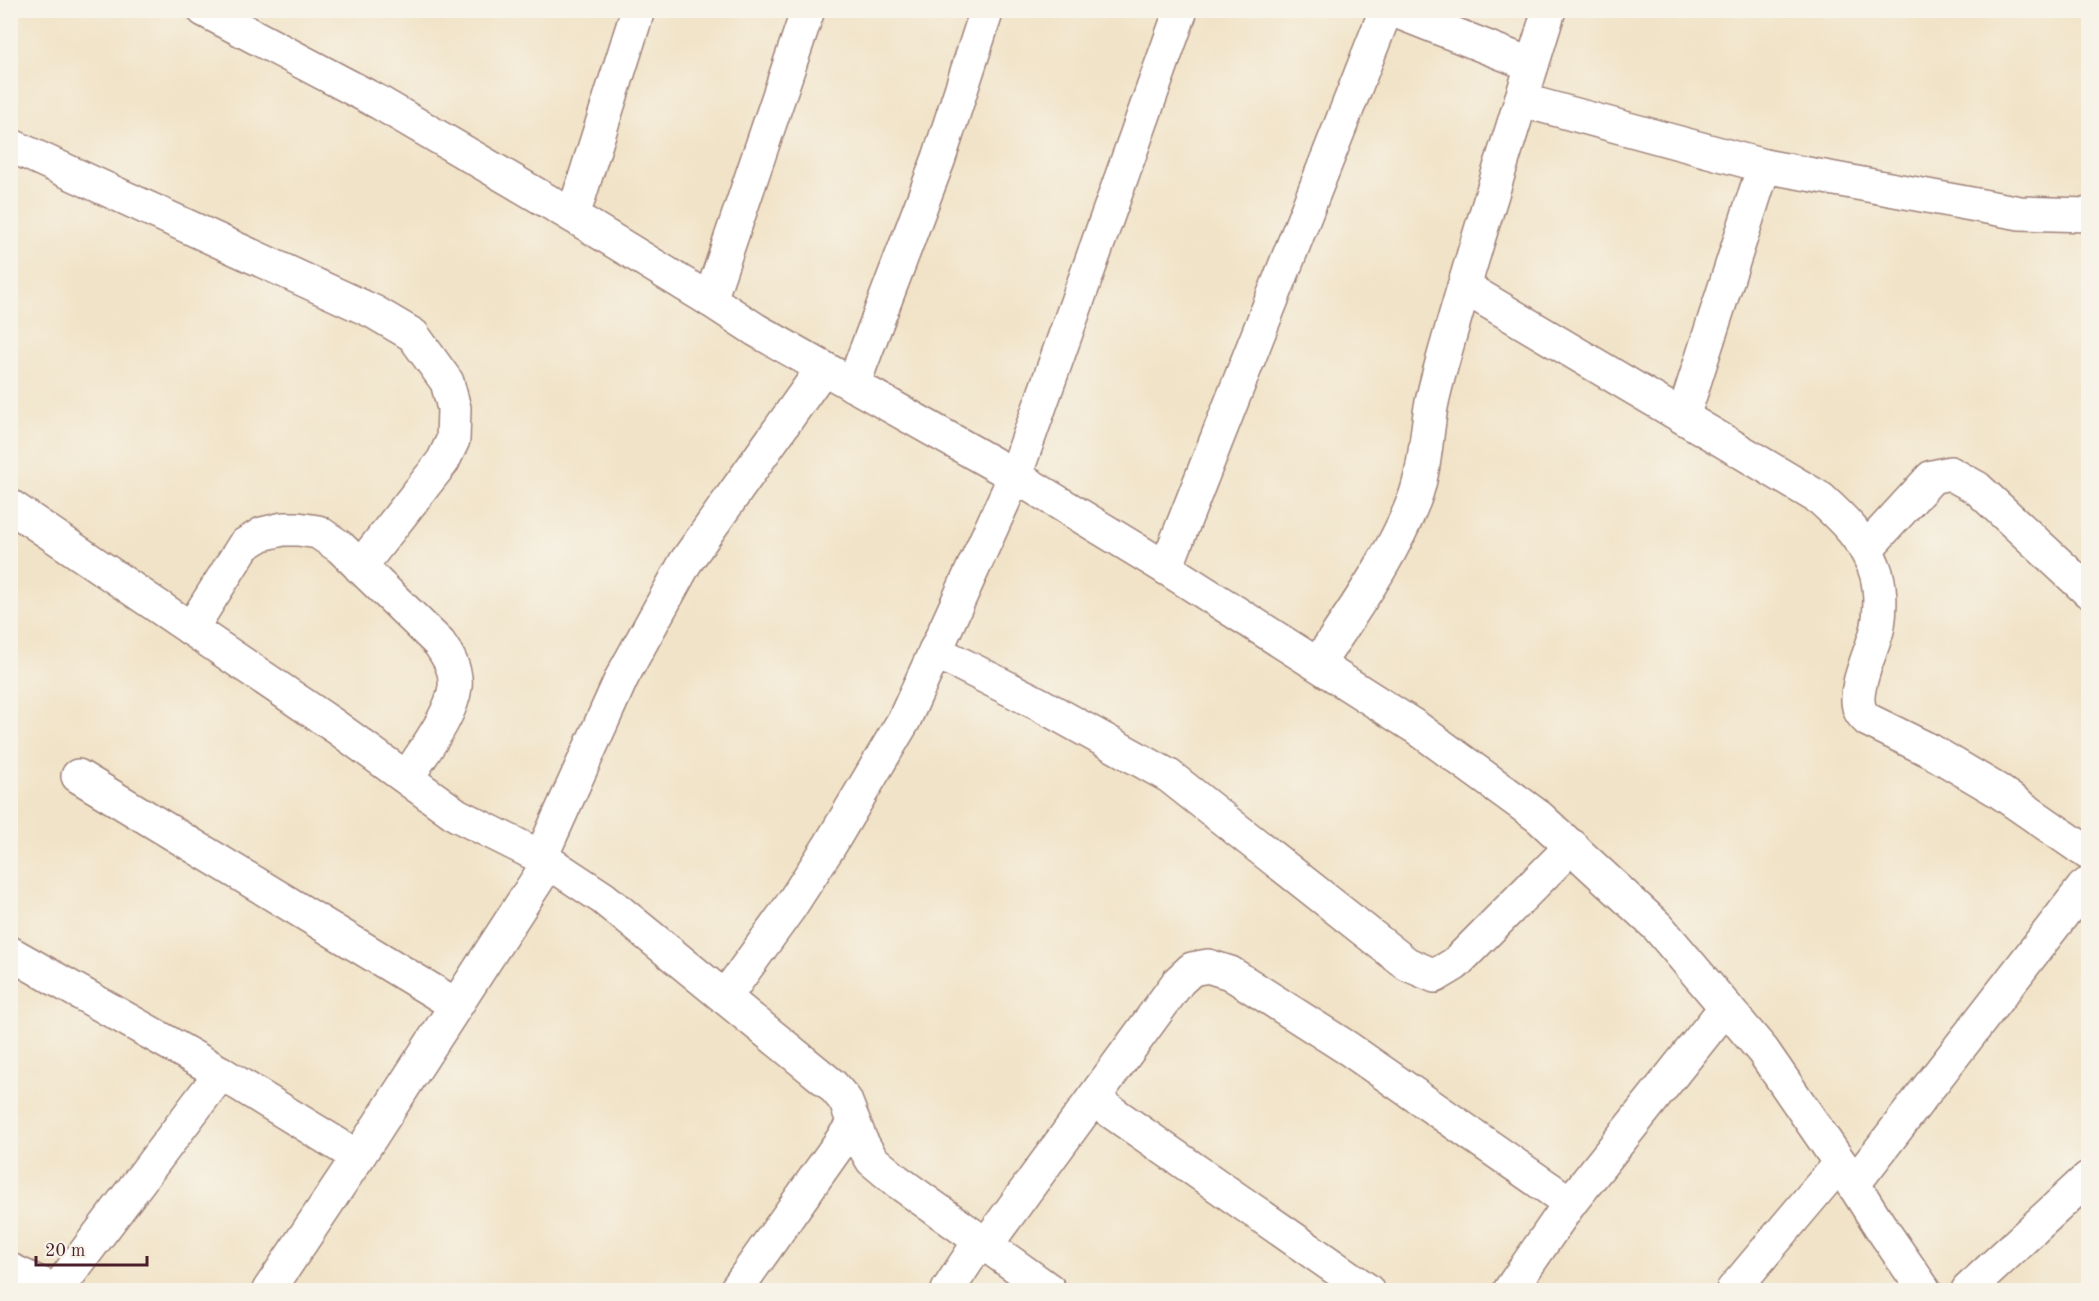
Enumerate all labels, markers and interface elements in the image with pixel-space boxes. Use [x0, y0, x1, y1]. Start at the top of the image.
scale bar [36, 1229, 147, 1267]
text: 20 m [45, 1242, 85, 1260]

